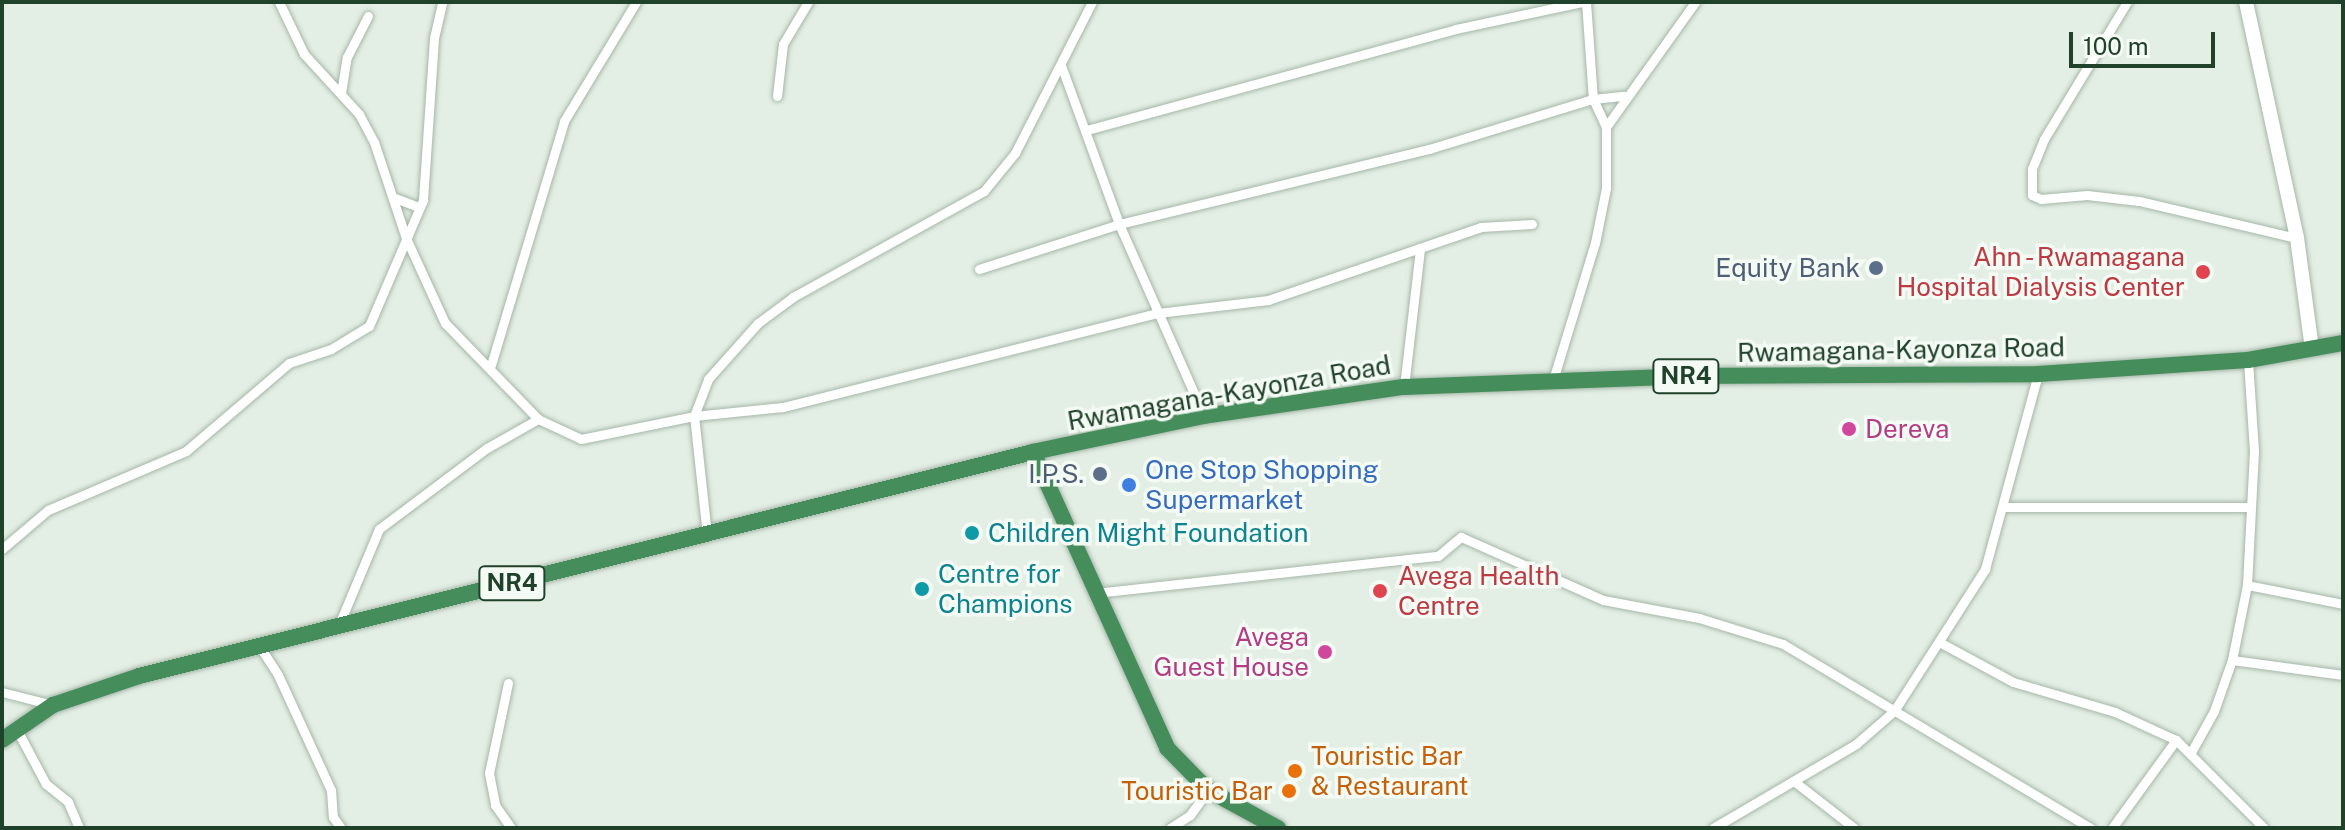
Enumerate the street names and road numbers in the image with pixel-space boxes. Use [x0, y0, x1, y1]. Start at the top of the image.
street label: Rwamagana-Kayonza Road [1737, 332, 2065, 368]
street label: Rwamagana-Kayonza Road [1065, 349, 1393, 437]
road number: NR4 [1652, 356, 1720, 396]
road number: NR4 [478, 563, 546, 603]

